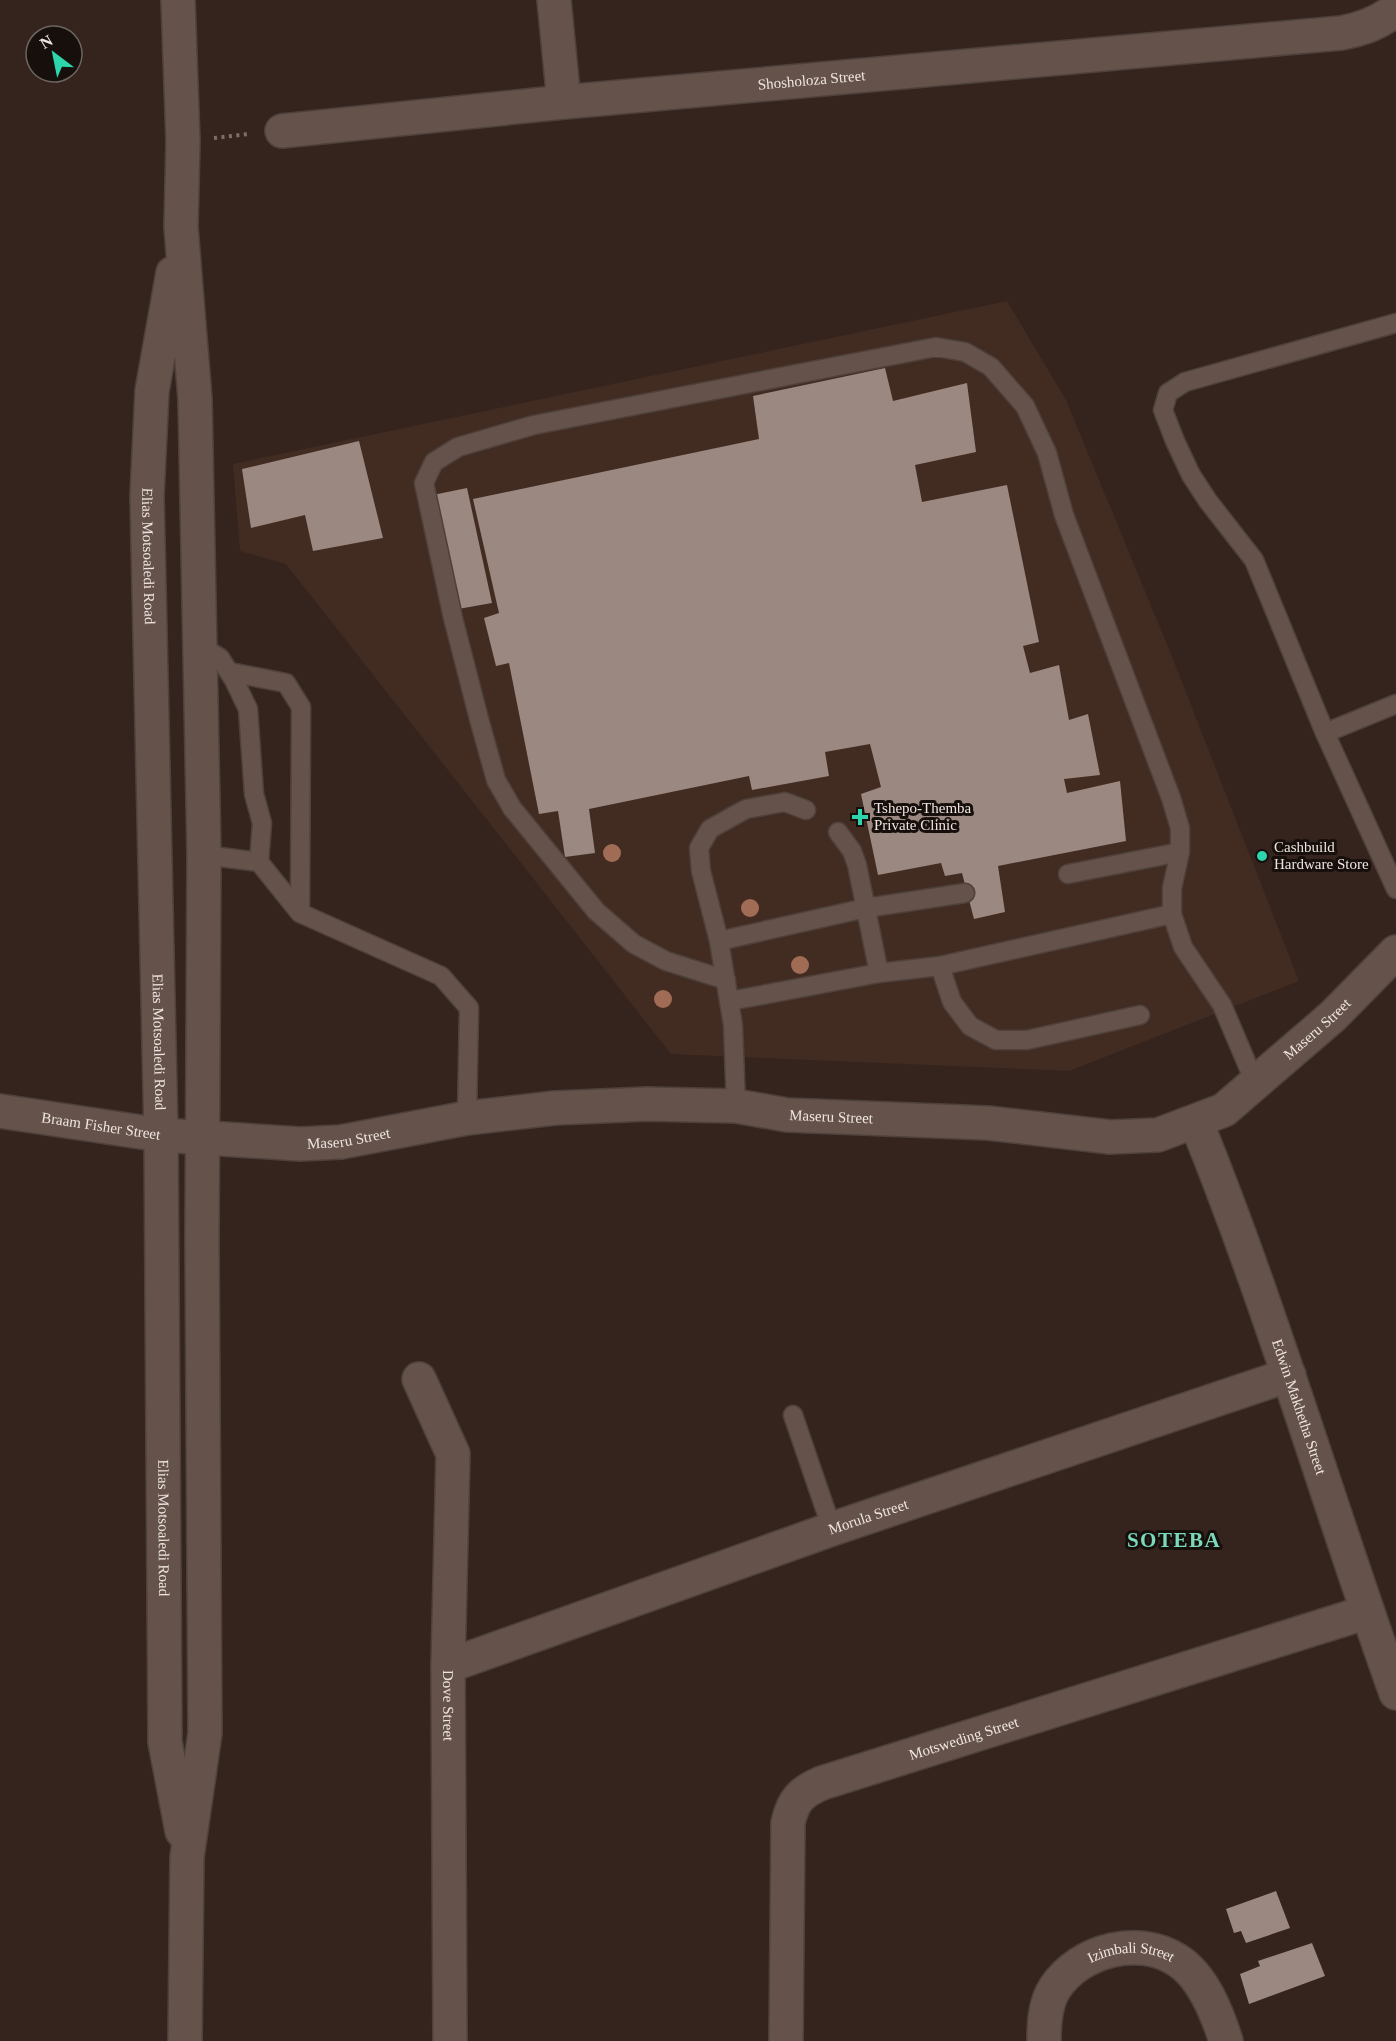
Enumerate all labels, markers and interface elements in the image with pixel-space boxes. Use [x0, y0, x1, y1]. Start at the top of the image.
north arrow [24, 24, 84, 84]
text: N [37, 31, 56, 52]
street label: Shosholoza Street [757, 67, 867, 93]
street label: Elias Motsoaledi Road [139, 487, 158, 625]
place label: Tshepo-Themba Private Clinic [874, 800, 972, 833]
marker: Tshepo-Themba Private Clinic [851, 808, 869, 826]
place label: Cashbuild Hardware Store [1274, 839, 1369, 872]
marker: Cashbuild Hardware Store [1255, 849, 1269, 863]
street label: Elias Motsoaledi Road [149, 973, 168, 1111]
street label: Maseru Street [1281, 994, 1354, 1063]
street label: Maseru Street [789, 1107, 874, 1126]
street label: Braam Fisher Street [40, 1109, 162, 1143]
street label: Maseru Street [307, 1125, 392, 1152]
street label: Edwin Makhetha Street [1269, 1337, 1329, 1477]
street label: Elias Motsoaledi Road [155, 1459, 172, 1597]
street label: Morula Street [826, 1496, 911, 1538]
district label: SOTEBA [1127, 1528, 1221, 1552]
street label: Dove Street [440, 1670, 456, 1742]
street label: Motsweding Street [907, 1714, 1021, 1763]
street label: Izimbali Street [1085, 1940, 1178, 1966]

